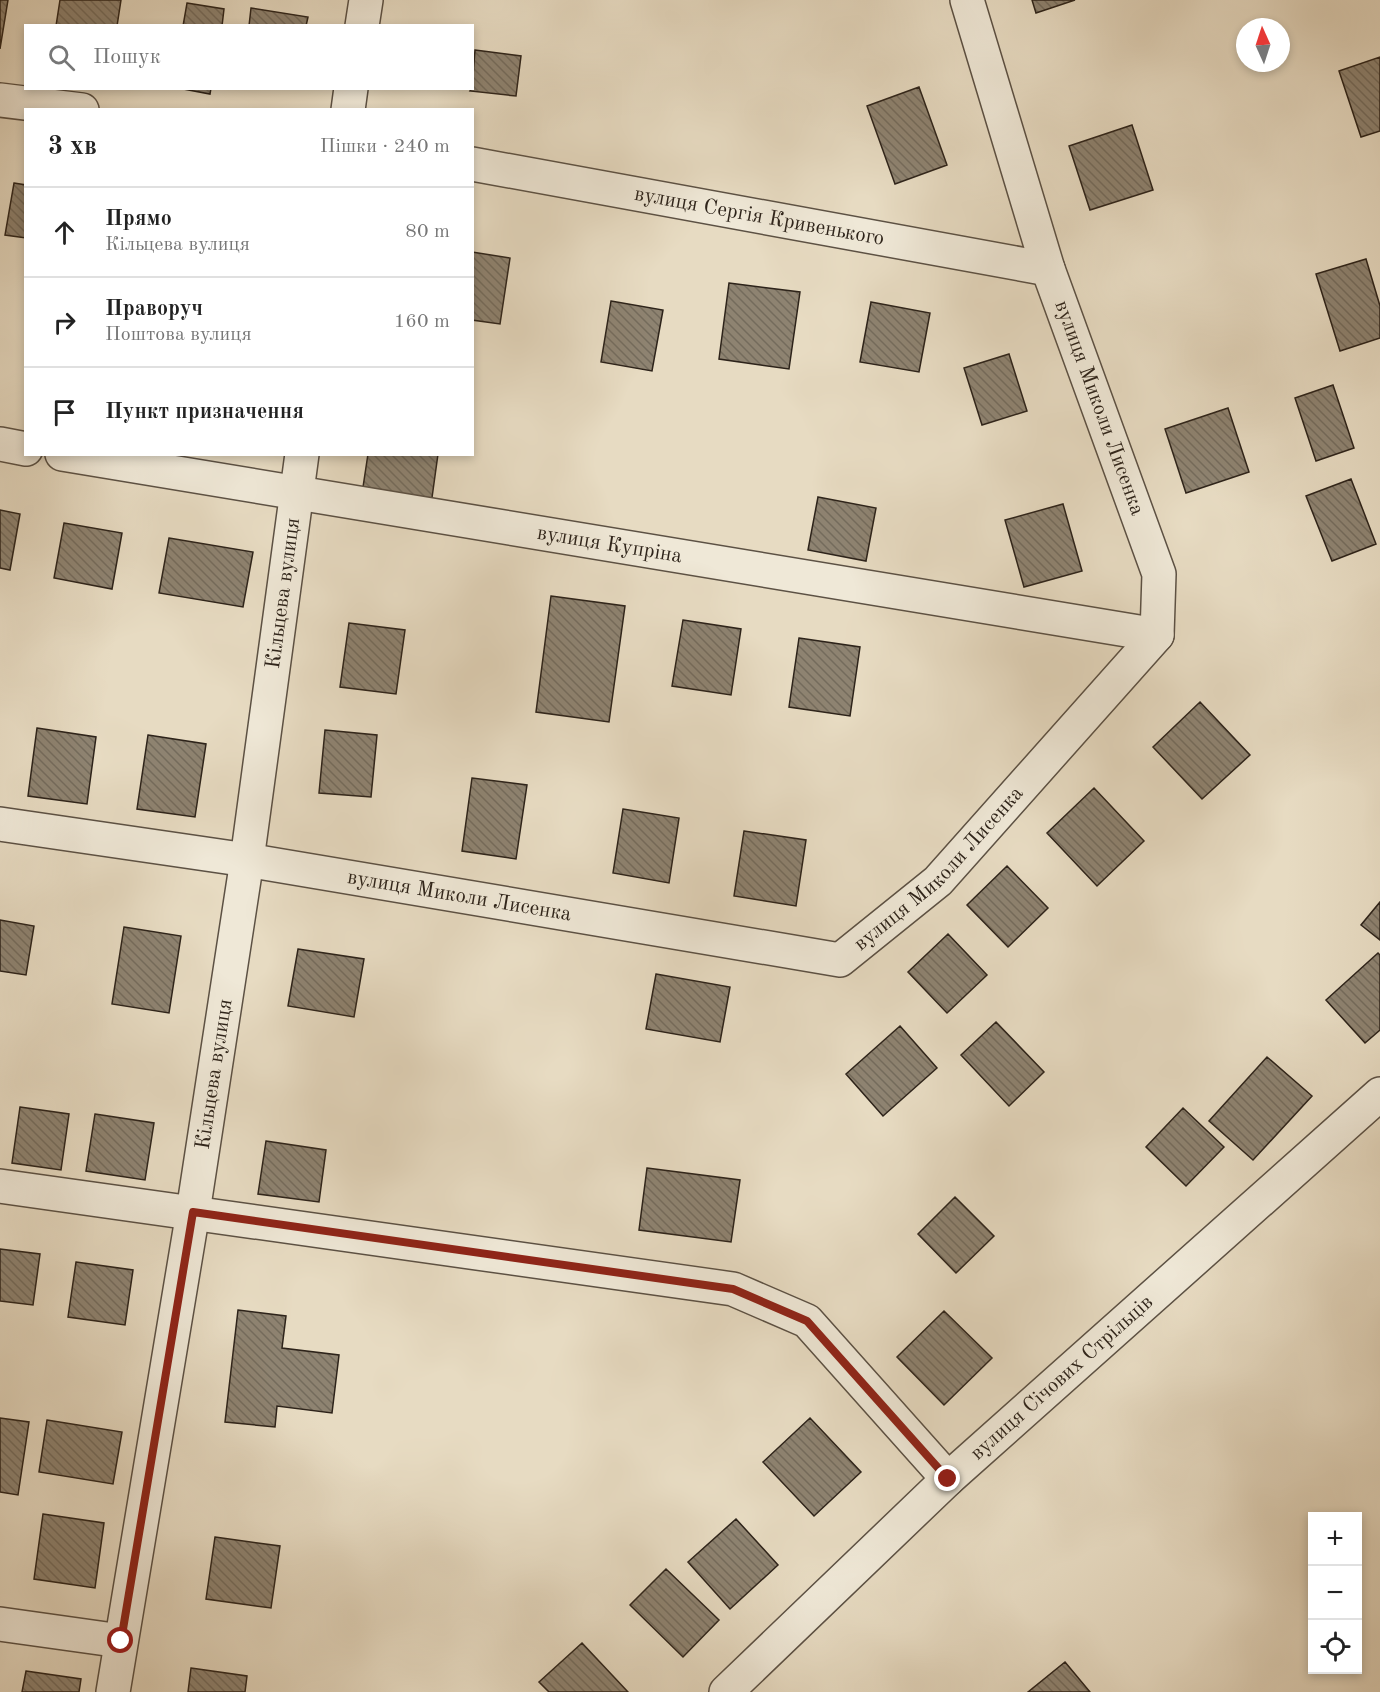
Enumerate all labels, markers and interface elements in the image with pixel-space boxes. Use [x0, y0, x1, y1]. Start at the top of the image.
north arrow [1236, 18, 1290, 72]
search box [24, 24, 474, 90]
icon: search [45, 41, 78, 74]
text: Пошук [93, 46, 161, 68]
text: 3 хв [48, 134, 97, 160]
text: Пішки · 240 m [320, 137, 450, 157]
street label: вулиця Сергія Кривенького [633, 183, 886, 249]
text: Прямо [105, 208, 172, 230]
icon: ahead [48, 216, 81, 249]
text: 80 m [405, 222, 450, 242]
text: Кільцева вулиця [105, 235, 250, 255]
text: Праворуч [105, 298, 203, 320]
street label: вулиця Миколи Лисенка [1050, 298, 1148, 518]
icon: right [48, 306, 81, 339]
text: 160 m [394, 312, 450, 332]
text: Поштова вулиця [105, 325, 252, 345]
icon: arrive [48, 396, 81, 429]
text: Пункт призначення [105, 401, 304, 423]
street label: Кільцева вулиця [263, 516, 304, 670]
street label: вулиця Купріна [535, 522, 684, 567]
street label: вулиця Миколи Лисенка [850, 782, 1027, 955]
street label: вулиця Миколи Лисенка [346, 867, 573, 925]
street label: Кільцева вулиця [192, 997, 236, 1151]
street label: вулиця Січових Стрільців [967, 1291, 1157, 1464]
route end [934, 1465, 960, 1491]
map controls [1308, 1512, 1362, 1674]
button: + [1308, 1512, 1362, 1566]
button: − [1308, 1566, 1362, 1620]
button: locate [1308, 1620, 1362, 1674]
route start [107, 1627, 133, 1653]

